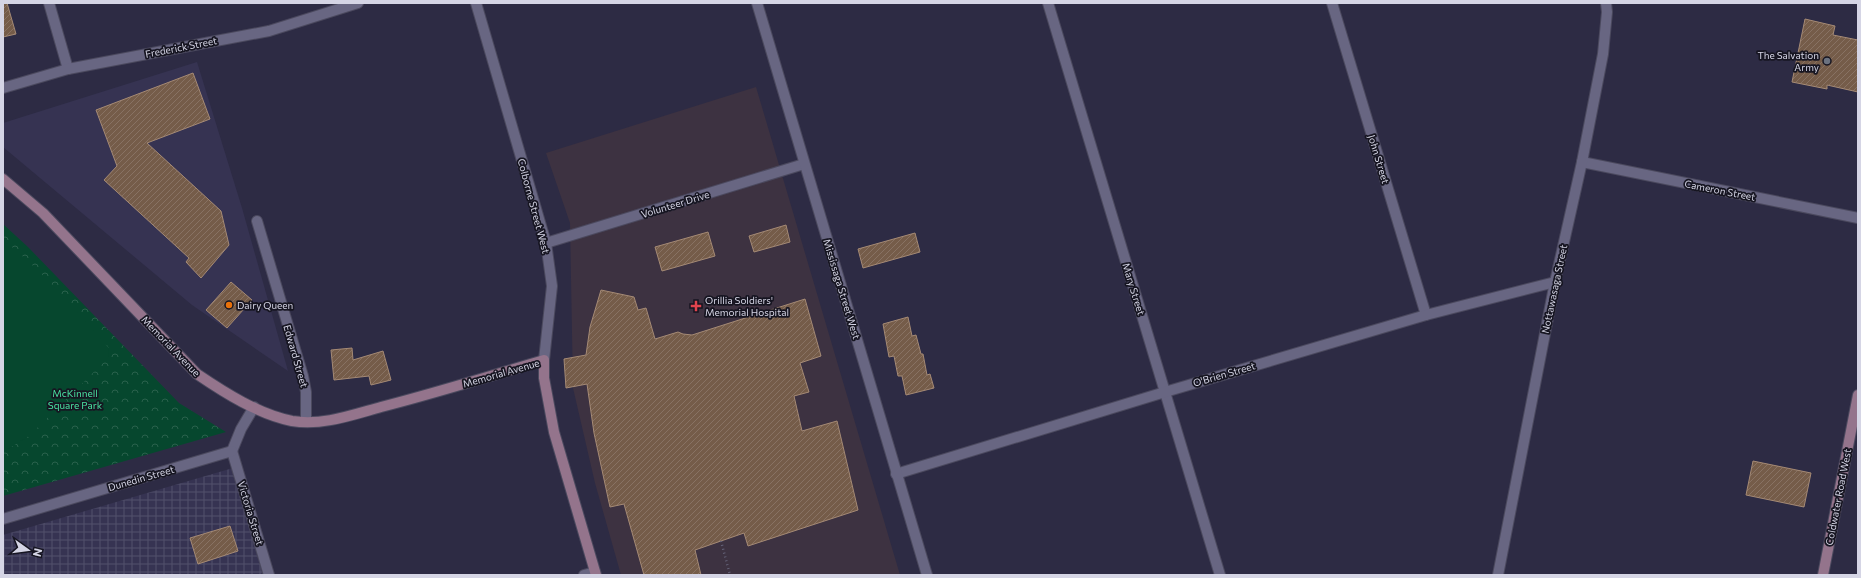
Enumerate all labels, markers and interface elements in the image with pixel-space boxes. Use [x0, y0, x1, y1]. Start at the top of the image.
street label: Frederick Street [144, 34, 218, 60]
place label: The Salvation Army [1757, 49, 1819, 73]
marker: The Salvation Army [1822, 56, 1832, 66]
street label: John Street [1366, 133, 1392, 185]
street label: Colborne Street West [516, 157, 552, 255]
street label: Cameron Street [1684, 177, 1756, 203]
street label: Volunteer Drive [639, 188, 711, 220]
street label: Mississaga Street West [821, 237, 863, 341]
street label: Nottawasaga Street [1539, 244, 1569, 334]
street label: Mary Street [1120, 261, 1148, 317]
place label: Orillia Soldiers' Memorial Hospital [705, 294, 789, 318]
place label: Dairy Queen [237, 299, 293, 311]
marker: Dairy Queen [224, 300, 234, 310]
marker: Orillia Soldiers' Memorial Hospital [690, 300, 702, 312]
street label: Memorial Avenue [139, 313, 203, 379]
street label: Edward Street [281, 323, 311, 389]
street label: Memorial Avenue [461, 356, 541, 390]
street label: O'Brien Street [1191, 359, 1257, 389]
park label: McKinnell Square Park [48, 387, 103, 411]
street label: Coldwater Road West [1823, 448, 1853, 546]
street label: Dunedin Street [107, 463, 175, 493]
street label: Victoria Street [236, 480, 266, 546]
north arrow [8, 530, 48, 570]
text: N [31, 547, 45, 558]

